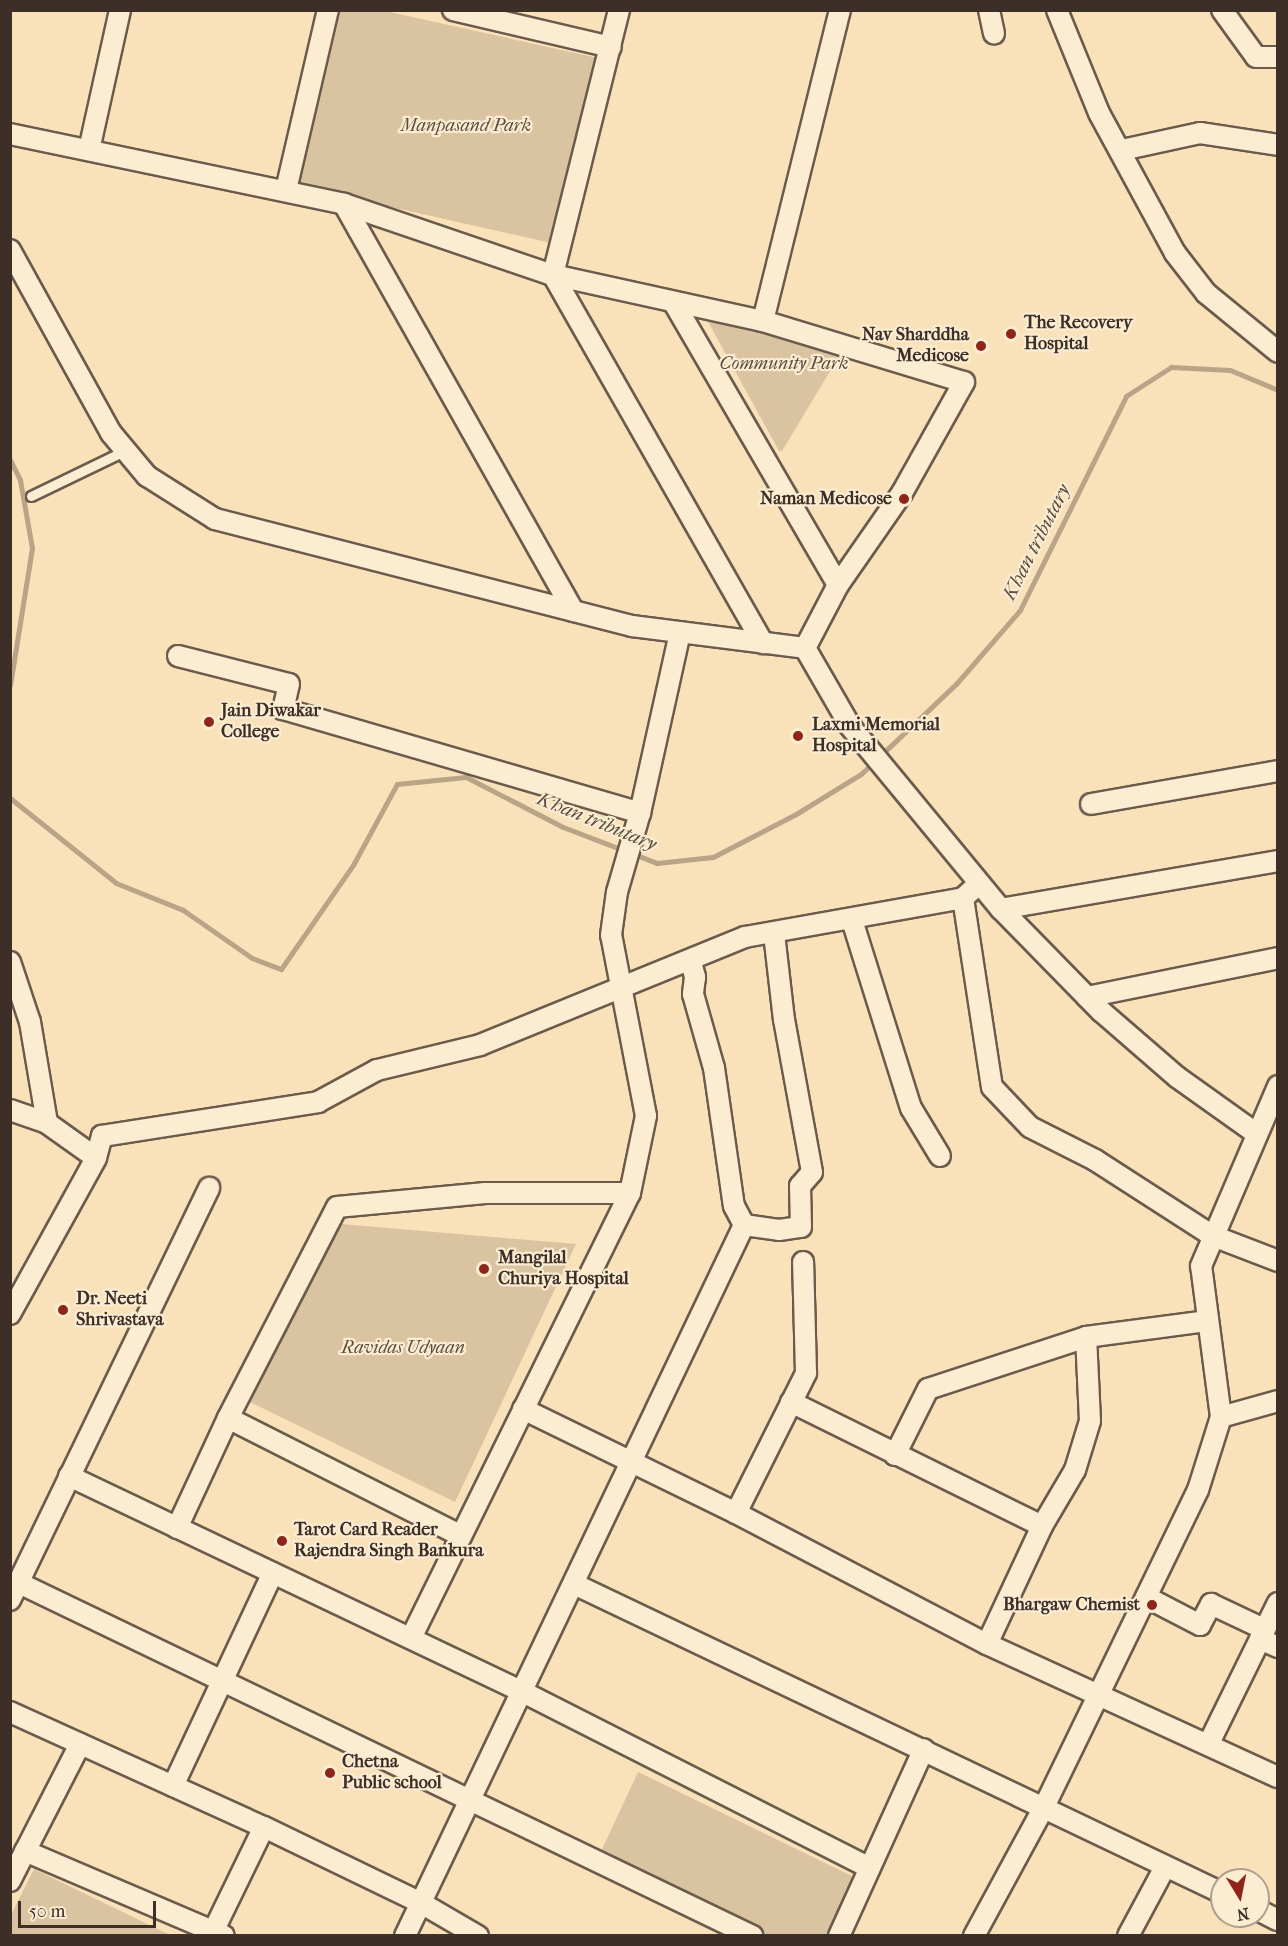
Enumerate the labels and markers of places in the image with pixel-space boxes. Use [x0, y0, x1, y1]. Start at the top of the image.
place label: The Recovery Hospital [1024, 313, 1133, 356]
place label: Nav Sharddha Medicose [862, 325, 969, 368]
marker: The Recovery Hospital [1002, 325, 1020, 343]
marker: Nav Sharddha Medicose [974, 339, 988, 353]
place label: Naman Medicose [760, 488, 892, 510]
marker: Naman Medicose [897, 492, 911, 506]
place label: Jain Diwakar College [221, 701, 321, 744]
marker: Jain Diwakar College [202, 715, 216, 729]
place label: Laxmi Memorial Hospital [812, 715, 940, 758]
marker: Laxmi Memorial Hospital [789, 727, 807, 745]
place label: Mangilal Churiya Hospital [498, 1248, 629, 1290]
marker: Mangilal Churiya Hospital [475, 1260, 493, 1278]
place label: Dr. Neeti Shrivastava [76, 1289, 163, 1332]
marker: Dr. Neeti Shrivastava [54, 1301, 72, 1319]
place label: Tarot Card Reader Rajendra Singh Bankura [294, 1520, 484, 1562]
marker: Tarot Card Reader Rajendra Singh Bankura [275, 1534, 289, 1548]
place label: Bhargaw Chemist [1003, 1594, 1140, 1616]
marker: Bhargaw Chemist [1145, 1598, 1159, 1612]
place label: Chetna Public school [342, 1752, 442, 1794]
marker: Chetna Public school [323, 1766, 337, 1780]

